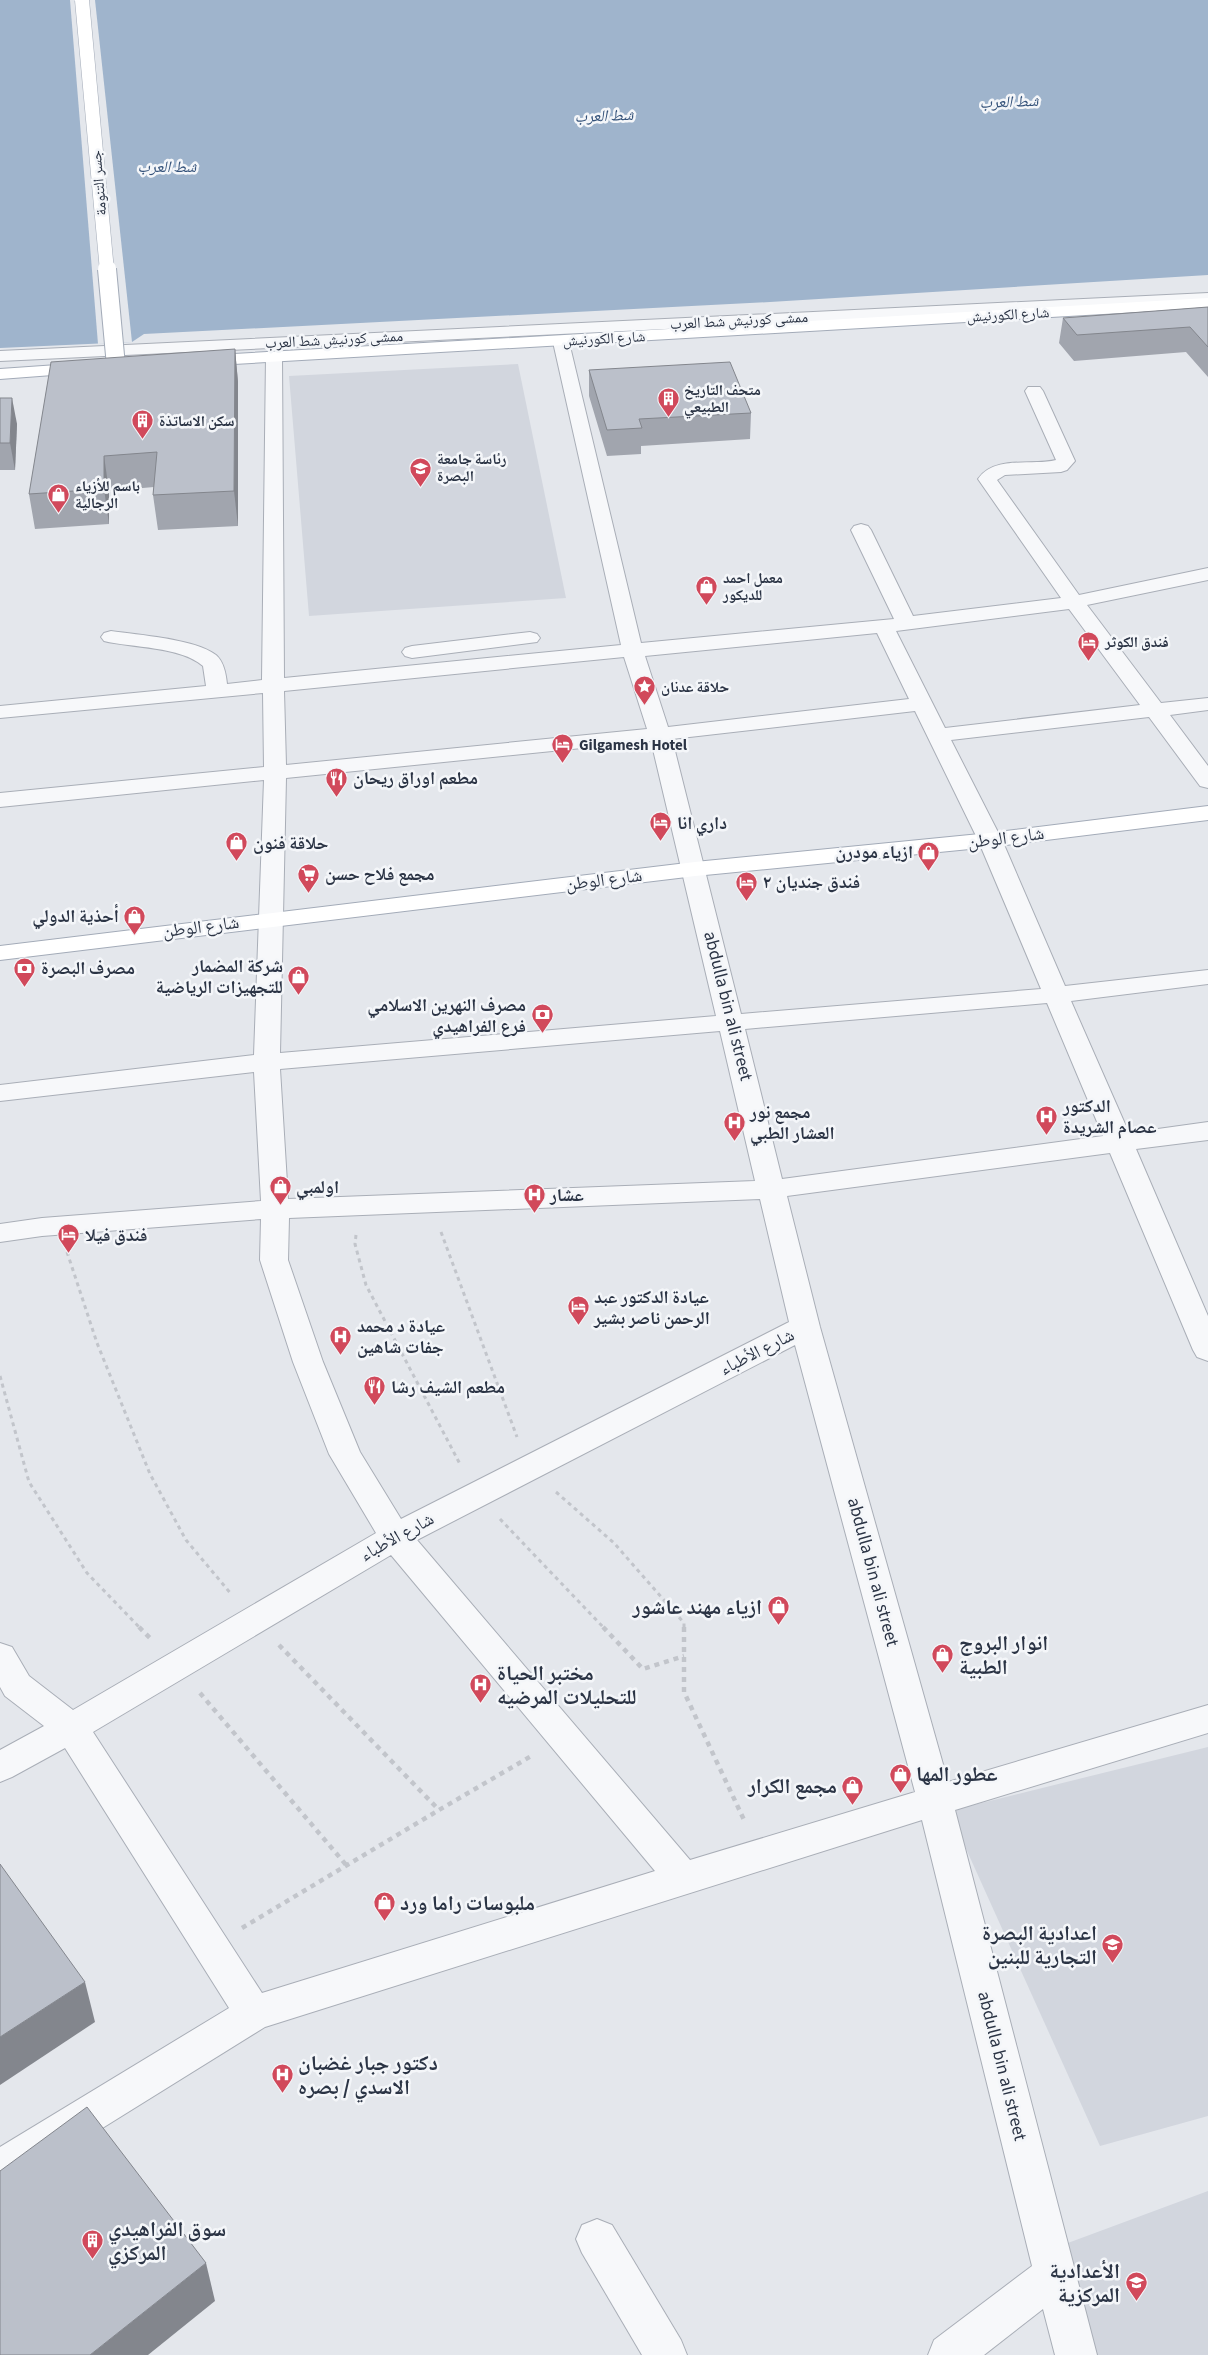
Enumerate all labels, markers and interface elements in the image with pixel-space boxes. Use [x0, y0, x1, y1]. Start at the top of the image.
water label: شط العرب [979, 90, 1040, 114]
water label: شط العرب [574, 104, 635, 128]
street label: جسر التنومة [86, 149, 112, 217]
water label: شط العرب [138, 156, 198, 178]
street label: شارع الكورنيش [966, 302, 1050, 328]
street label: ممشى كورنيش شط العرب [669, 307, 809, 335]
street label: ممشى كورنيش شط العرب [264, 326, 404, 354]
street label: شارع الكورنيش [562, 326, 646, 352]
place label: متحف التاريخ الطبيعي [684, 380, 761, 418]
building icon: متحف التاريخ الطبيعي [656, 387, 680, 418]
building icon: سكن الاساتذة [131, 409, 155, 440]
place label: سكن الاساتذة [159, 411, 235, 432]
place label: رئاسة جامعة البصرة [437, 449, 507, 487]
school or university icon: رئاسة جامعة البصرة [409, 456, 433, 487]
place label: باسم للأزياء الرجالية [75, 476, 140, 514]
shop icon: باسم للأزياء الرجالية [47, 483, 71, 514]
place label: معمل احمد للديكور [722, 568, 783, 606]
shop icon: معمل احمد للديكور [695, 575, 719, 606]
hotel icon: فندق الكوثر [1077, 630, 1101, 661]
place label: فندق الكوثر [1104, 632, 1169, 653]
place icon: حلاقة عدنان [633, 675, 657, 706]
place label: حلاقة عدنان [661, 677, 729, 698]
hotel icon: Gilgamesh Hotel [551, 733, 575, 764]
place label: Gilgamesh Hotel [579, 735, 688, 756]
restaurant icon: مطعم اوراق ريحان [325, 766, 349, 797]
place label: مطعم اوراق ريحان [353, 766, 478, 791]
hotel icon: داري انا [649, 811, 673, 842]
place label: داري انا [677, 811, 727, 837]
street label: شارع الوطن [966, 821, 1046, 855]
shop icon: حلاقة فنون [225, 831, 249, 862]
place label: حلاقة فنون [253, 831, 329, 856]
place label: ازياء مودرن [835, 840, 913, 865]
shop icon: ازياء مودرن [917, 840, 941, 871]
supermarket icon: مجمع فلاح حسن [297, 862, 321, 893]
place label: مجمع فلاح حسن [325, 862, 434, 887]
street label: شارع الوطن [564, 863, 644, 897]
hotel icon: فندق جنديان ٢ [735, 870, 759, 901]
place label: فندق جنديان ٢ [763, 870, 860, 895]
place label: أحذية الدولي [32, 904, 119, 930]
shop icon: أحذية الدولي [123, 904, 147, 935]
street label: شارع الوطن [161, 910, 241, 944]
street label: abdulla bin ali street [697, 929, 759, 1083]
place label: شركة المضمار للتجهيزات الرياضية [156, 954, 283, 1000]
bank icon: مصرف البصرة [13, 956, 37, 987]
place label: مصرف البصرة [41, 956, 135, 981]
shop icon: شركة المضمار للتجهيزات الرياضية [287, 964, 311, 995]
place label: مصرف النهرين الاسلامي فرع الفراهيدي [367, 993, 526, 1040]
bank icon: مصرف النهرين الاسلامي فرع الفراهيدي [530, 1003, 554, 1034]
place label: الدكتور عصام الشريدة [1062, 1094, 1157, 1140]
place label: مجمع نور العشار الطبي [749, 1100, 835, 1147]
hospital icon: الدكتور عصام الشريدة [1035, 1104, 1059, 1135]
hospital icon: مجمع نور العشار الطبي [722, 1110, 746, 1141]
shop icon: اولمبي [268, 1175, 292, 1206]
place label: اولمبي [296, 1175, 339, 1201]
hospital icon: عشار [522, 1183, 546, 1214]
place label: عشار [549, 1183, 584, 1208]
hotel icon: فندق فيلا [57, 1223, 81, 1254]
place label: فندق فيلا [85, 1223, 148, 1248]
place label: عيادة الدكتور عبد الرحمن ناصر بشير [593, 1285, 710, 1331]
hotel icon: عيادة الدكتور عبد الرحمن ناصر بشير [566, 1295, 590, 1326]
place label: عيادة د محمد جفات شاهين [357, 1314, 445, 1360]
street label: شارع الأطباء [715, 1322, 799, 1382]
hospital icon: عيادة د محمد جفات شاهين [329, 1324, 353, 1355]
restaurant icon: مطعم الشيف رشا [363, 1375, 387, 1406]
place label: مطعم الشيف رشا [391, 1375, 505, 1400]
street label: abdulla bin ali street [841, 1495, 905, 1649]
street label: شارع الأطباء [356, 1506, 438, 1568]
place label: ازياء مهند عاشور [632, 1592, 762, 1622]
shop icon: ازياء مهند عاشور [766, 1595, 790, 1626]
place label: انوار البروج الطبية [959, 1628, 1048, 1682]
shop icon: انوار البروج الطبية [931, 1643, 955, 1674]
place label: مختبر الحياة للتحليلات المرضيه [497, 1658, 637, 1712]
hospital icon: مختبر الحياة للتحليلات المرضيه [469, 1673, 493, 1704]
place label: عطور المها [916, 1759, 998, 1789]
shop icon: عطور المها [888, 1762, 912, 1793]
place label: مجمع الكرار [747, 1771, 837, 1801]
shop icon: مجمع الكرار [841, 1774, 865, 1805]
place label: ملبوسات راما ورد [400, 1888, 535, 1918]
shop icon: ملبوسات راما ورد [372, 1891, 396, 1922]
place label: اعدادية البصرة التجارية للبنين [982, 1918, 1097, 1972]
school or university icon: اعدادية البصرة التجارية للبنين [1101, 1933, 1125, 1964]
street label: abdulla bin ali street [971, 1989, 1033, 2143]
place label: دكتور جبار غضبان الاسدي / بصره [298, 2048, 438, 2103]
hospital icon: دكتور جبار غضبان الاسدي / بصره [270, 2063, 294, 2094]
place label: سوق الفراهيدي المركزي [108, 2214, 226, 2269]
building icon: سوق الفراهيدي المركزي [80, 2229, 104, 2260]
place label: الأعدادية المركزية [1049, 2256, 1120, 2310]
school or university icon: الأعدادية المركزية [1124, 2271, 1148, 2302]

